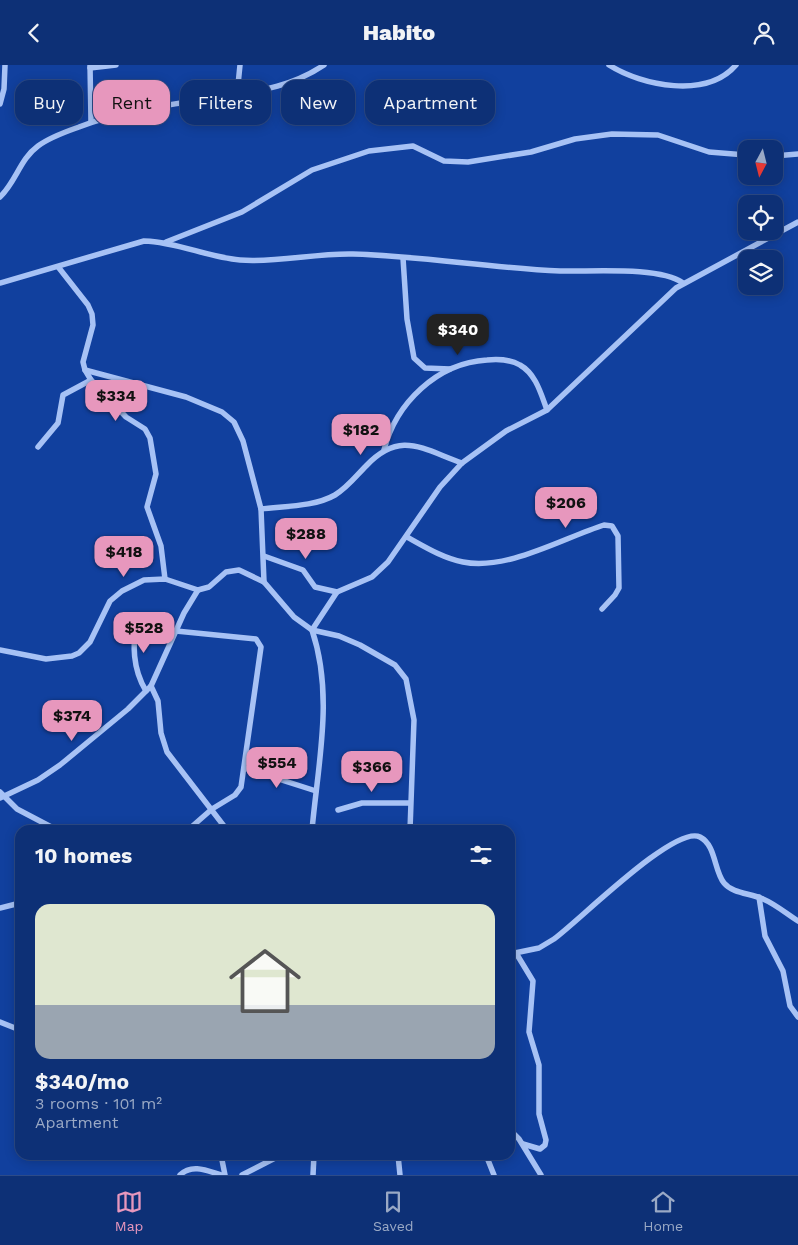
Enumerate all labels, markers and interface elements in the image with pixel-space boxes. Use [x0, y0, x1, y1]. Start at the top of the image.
icon: back [20, 19, 48, 47]
icon: person [750, 19, 778, 47]
text: Habito [363, 20, 435, 45]
chip: Buy [15, 80, 83, 125]
chip: Rent [93, 80, 170, 125]
chip: Filters [180, 80, 271, 125]
chip: New [281, 80, 355, 125]
chip: Apartment [365, 80, 495, 125]
north arrow [738, 140, 782, 185]
map controls [738, 140, 783, 295]
button: locate [738, 195, 783, 240]
button: layers [738, 250, 783, 295]
pin: $340 [428, 313, 488, 356]
text: $340 [438, 320, 478, 339]
pin: $334 [86, 379, 146, 422]
text: $334 [96, 386, 136, 405]
pin: $182 [331, 413, 391, 456]
text: $182 [343, 420, 379, 439]
pin: $206 [536, 487, 596, 529]
text: $206 [546, 493, 586, 512]
pin: $288 [276, 517, 336, 560]
text: $288 [286, 524, 326, 543]
pin: $418 [94, 535, 154, 578]
text: $418 [105, 542, 143, 561]
pin: $528 [114, 611, 174, 654]
text: $528 [124, 618, 164, 637]
pin: $374 [42, 699, 102, 742]
text: $374 [53, 706, 91, 725]
pin: $554 [247, 747, 307, 789]
pin: $366 [342, 751, 402, 793]
text: $554 [257, 753, 297, 772]
text: $366 [352, 757, 392, 776]
icon: filters [467, 841, 495, 869]
text: 10 homes [35, 843, 132, 868]
icon: home [220, 936, 310, 1026]
text: $340/mo [35, 1069, 129, 1094]
text: 3 rooms · 101 m² [35, 1094, 162, 1113]
text: Apartment [35, 1113, 118, 1132]
tab: Map [115, 1188, 143, 1234]
tab: Saved [373, 1188, 414, 1234]
tab: Home [643, 1188, 683, 1234]

